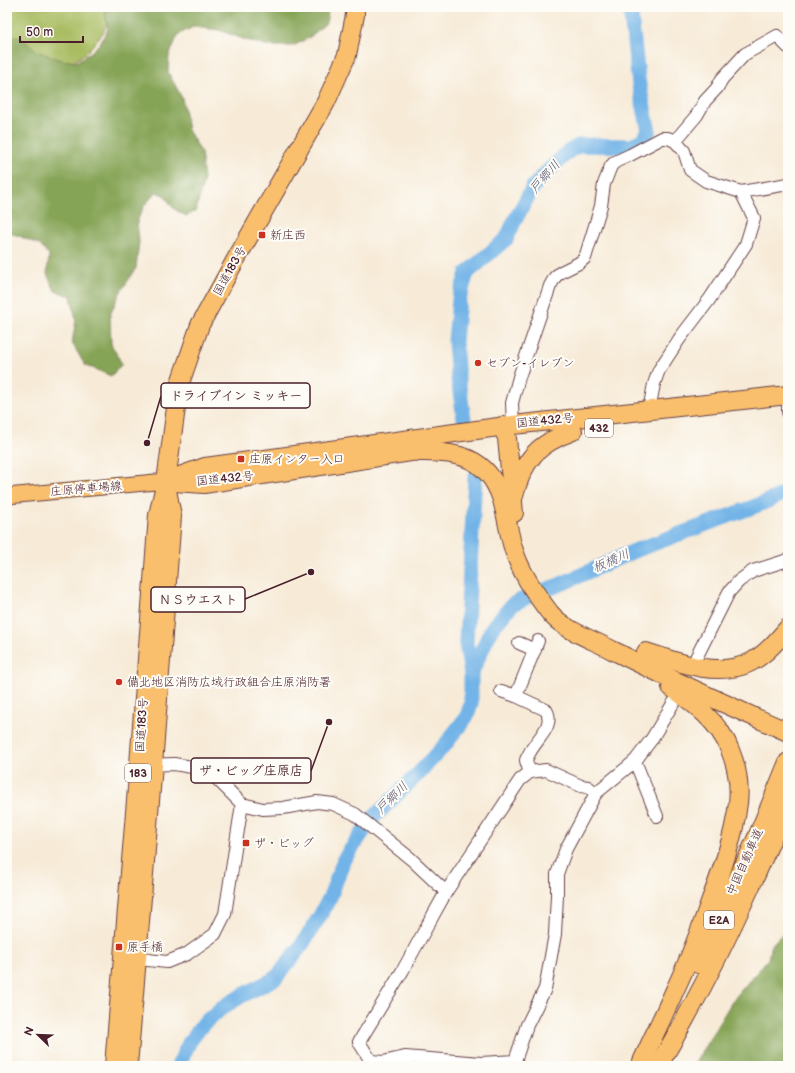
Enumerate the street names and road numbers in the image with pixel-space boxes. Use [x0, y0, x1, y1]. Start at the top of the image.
street label: 国道183号 [210, 243, 250, 299]
street label: 国道432号 [515, 411, 575, 431]
road number: 432 [585, 419, 613, 437]
street label: 国道432号 [195, 469, 255, 489]
street label: 庄原停車場線 [49, 478, 123, 500]
street label: 国道183号 [133, 697, 151, 753]
road number: 183 [125, 764, 151, 782]
street label: 中国自動車道 [724, 826, 766, 898]
road number: E2A [704, 911, 734, 929]

